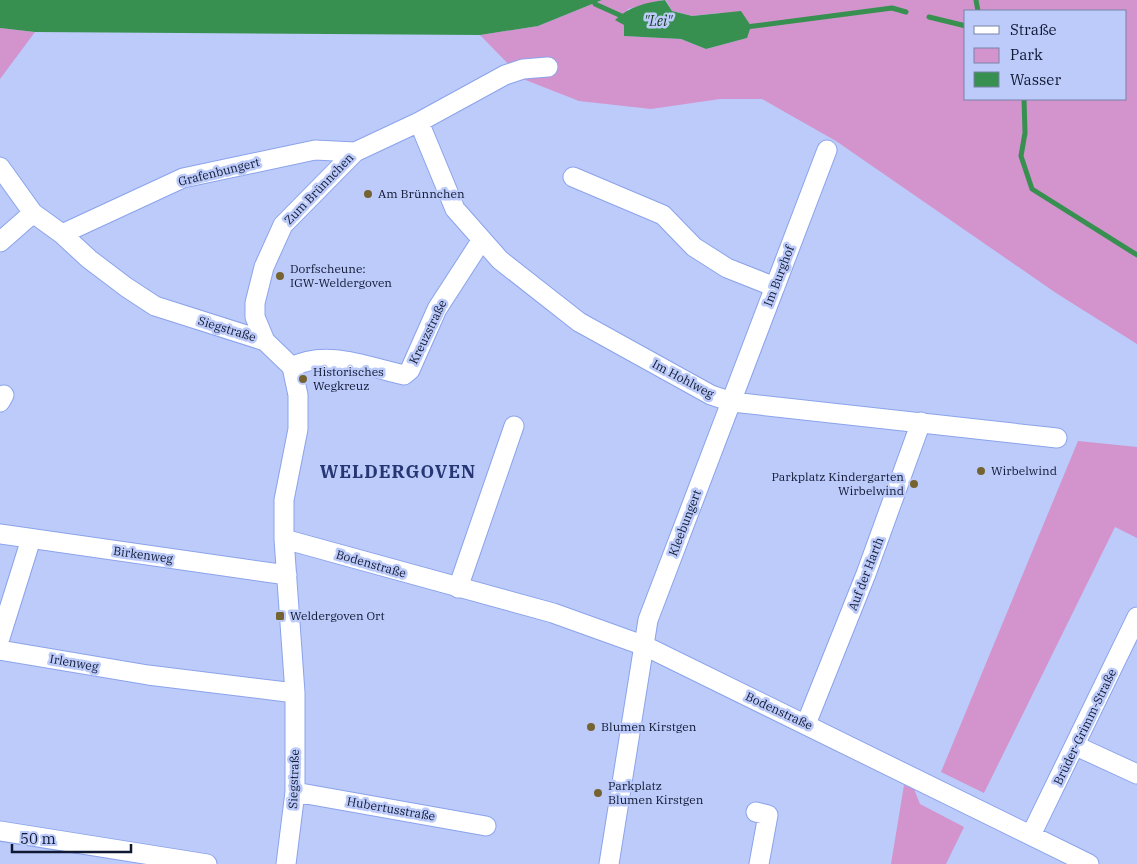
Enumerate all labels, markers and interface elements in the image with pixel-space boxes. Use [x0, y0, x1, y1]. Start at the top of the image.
legend [964, 10, 1127, 100]
water label: "Lei" [644, 12, 674, 30]
text: Straße [1010, 20, 1057, 39]
text: Park [1010, 45, 1043, 64]
text: Wasser [1010, 70, 1061, 89]
street label: Zum Brünnchen [281, 150, 357, 227]
street label: Grafenbungert [177, 154, 261, 189]
place label: Am Brünnchen [378, 186, 465, 201]
marker: Am Brünnchen [362, 188, 374, 200]
street label: Im Burghof [760, 242, 797, 308]
place label: Dorfscheune: IGW-Weldergoven [290, 261, 392, 290]
marker: Dorfscheune: IGW-Weldergoven [274, 270, 286, 282]
street label: Kreuzstraße [406, 297, 450, 366]
street label: Siegstraße [196, 313, 258, 344]
street label: Im Hohlweg [650, 356, 717, 401]
place label: Historisches Wegkreuz [313, 364, 384, 393]
marker: Historisches Wegkreuz [297, 373, 309, 385]
district label: WELDERGOVEN [320, 460, 476, 483]
place label: Wirbelwind [991, 463, 1057, 478]
marker: Wirbelwind [975, 465, 987, 477]
place label: Parkplatz Kindergarten Wirbelwind [772, 469, 904, 498]
marker: Parkplatz Kindergarten Wirbelwind [908, 478, 920, 490]
street label: Kleebungert [665, 488, 704, 558]
street label: Auf der Harth [845, 535, 887, 613]
street label: Birkenweg [112, 543, 174, 566]
street label: Bodenstraße [334, 546, 408, 581]
place label: Weldergoven Ort [290, 608, 385, 623]
marker: Weldergoven Ort [274, 610, 286, 622]
street label: Irlenweg [49, 651, 100, 674]
street label: Brüder-Grimm-Straße [1050, 666, 1119, 787]
street label: Bodenstraße [743, 688, 815, 733]
place label: Blumen Kirstgen [601, 719, 697, 734]
marker: Blumen Kirstgen [585, 721, 597, 733]
street label: Siegstraße [285, 749, 302, 809]
place label: Parkplatz Blumen Kirstgen [608, 778, 704, 807]
marker: Parkplatz Blumen Kirstgen [592, 787, 604, 799]
street label: Hubertusstraße [346, 793, 436, 824]
scale bar [12, 822, 131, 854]
text: 50 m [20, 829, 56, 848]

